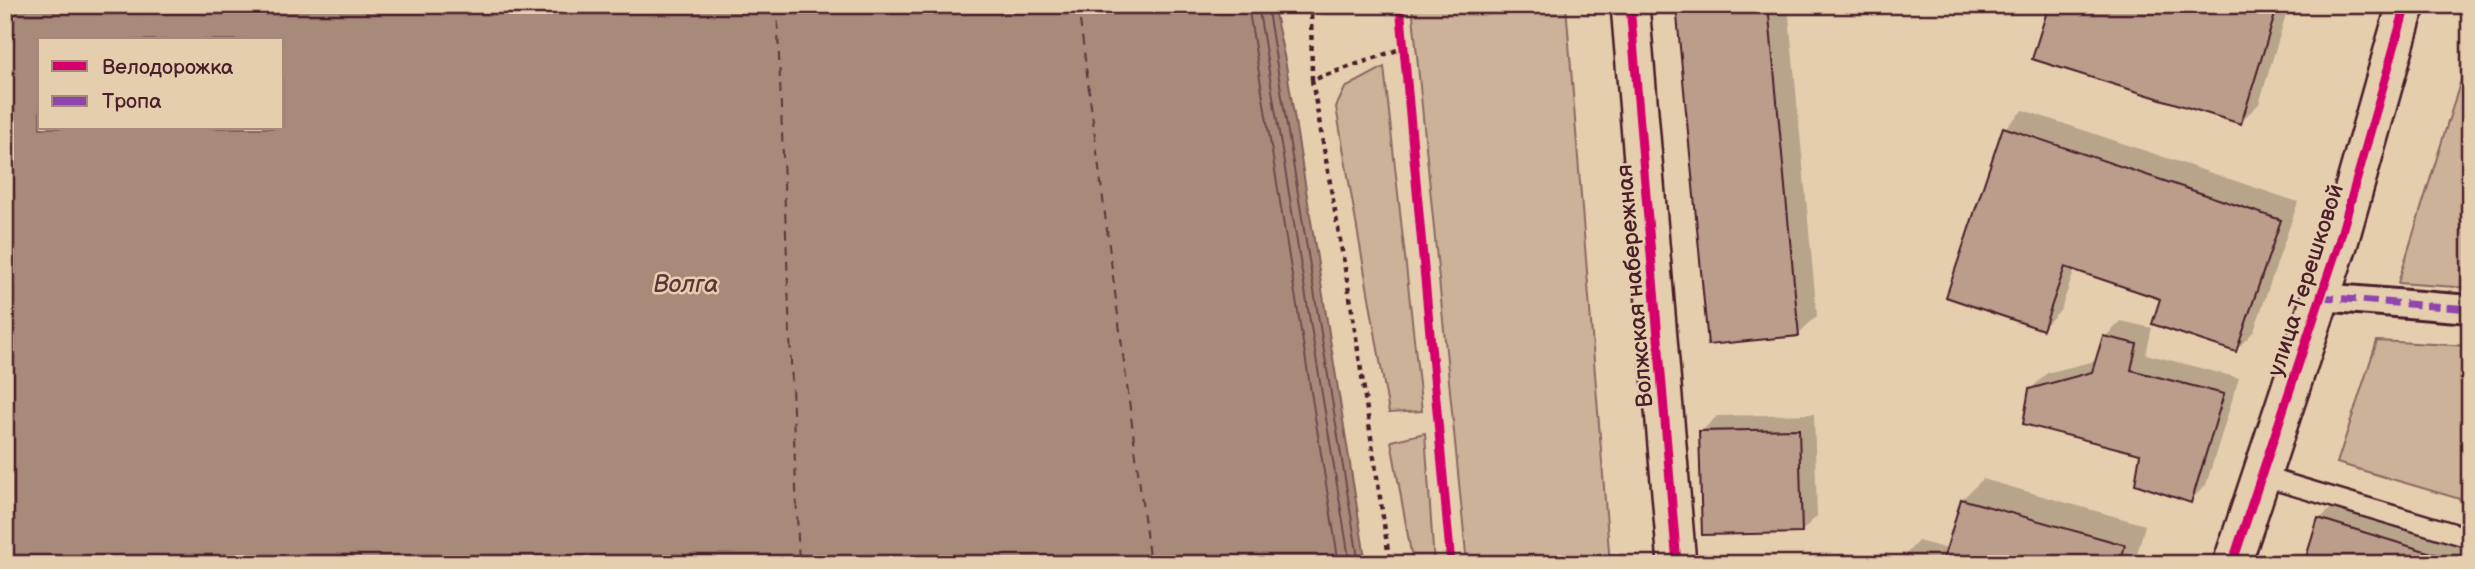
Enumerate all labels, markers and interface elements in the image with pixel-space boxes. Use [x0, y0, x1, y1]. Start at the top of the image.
legend [38, 38, 284, 130]
text: Велодорожка [102, 55, 234, 80]
text: Тропа [102, 89, 162, 114]
street label: Волжская набережная [1610, 163, 1660, 409]
street label: улица Терешковой [2262, 181, 2350, 380]
water label: Волга [653, 270, 719, 299]

